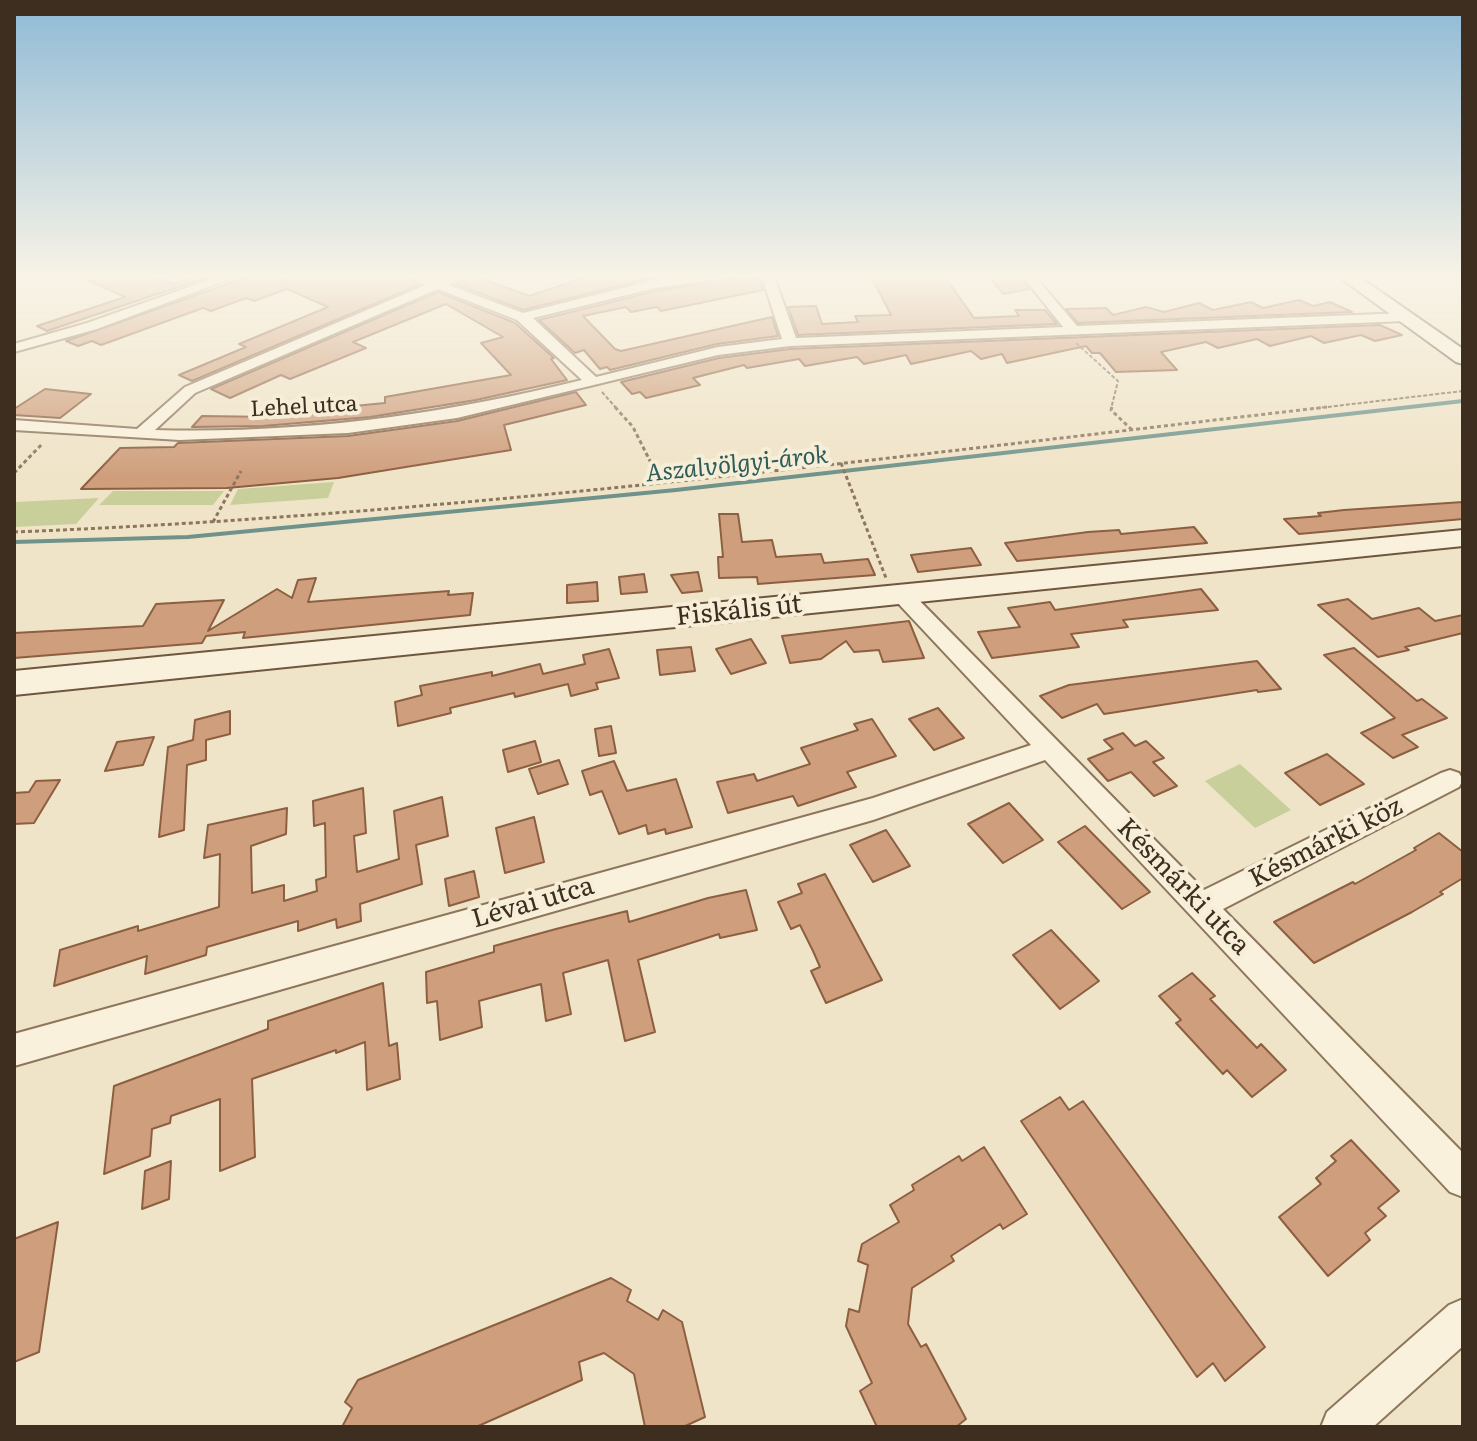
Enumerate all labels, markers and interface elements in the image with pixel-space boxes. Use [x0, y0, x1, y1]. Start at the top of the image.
street label: Lehel utca [250, 391, 358, 423]
water label: Aszalvölgyi-árok [644, 441, 830, 489]
street label: Fiskális út [674, 589, 804, 633]
street label: Késmárki köz [1244, 791, 1408, 895]
street label: Késmárki utca [1110, 812, 1256, 962]
street label: Lévai utca [468, 871, 598, 935]

